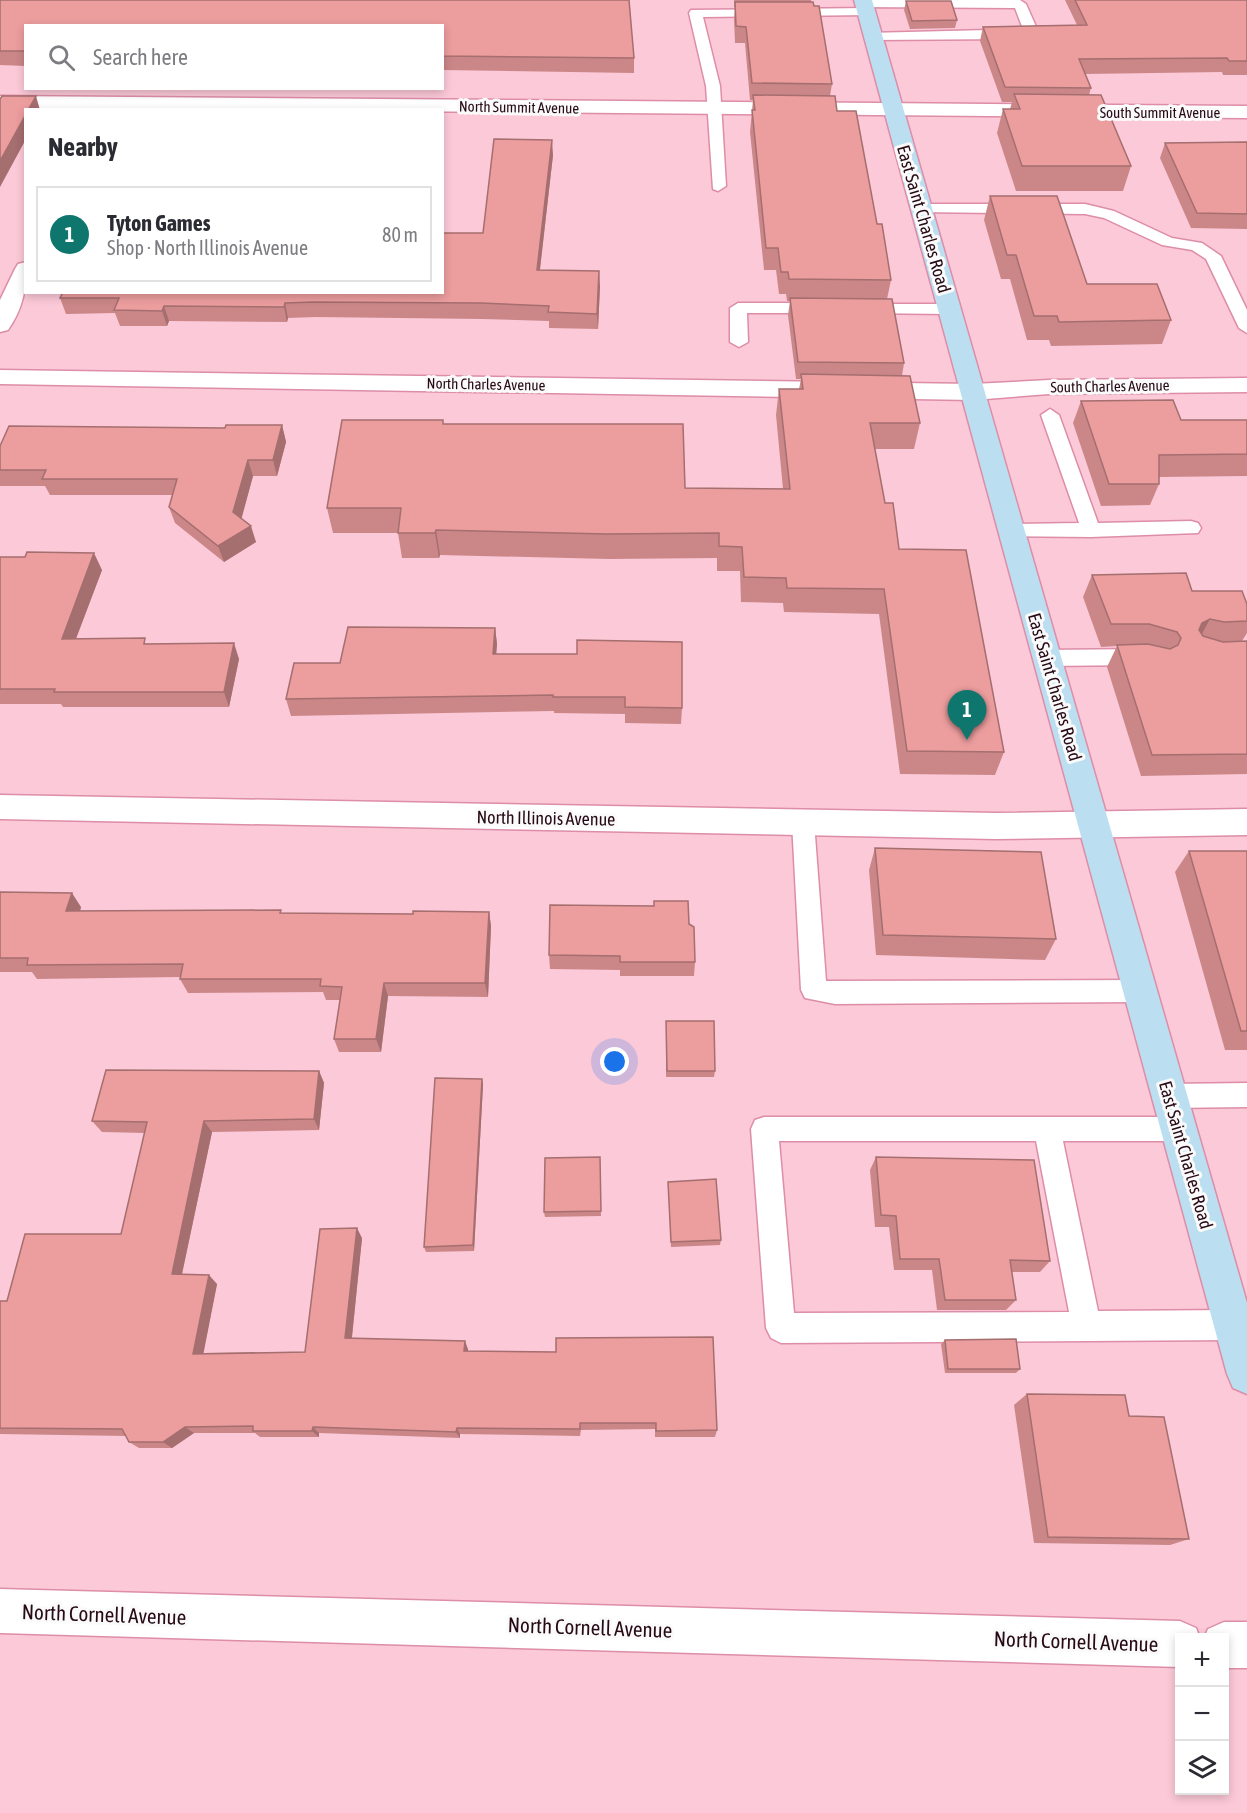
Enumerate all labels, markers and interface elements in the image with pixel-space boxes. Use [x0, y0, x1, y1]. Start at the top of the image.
search box [24, 24, 444, 90]
icon: search [45, 41, 78, 74]
text: Search here [93, 44, 188, 70]
street label: North Summit Avenue [459, 97, 579, 117]
street label: South Summit Avenue [1100, 104, 1221, 121]
text: Nearby [48, 132, 118, 162]
street label: East Saint Charles Road [893, 143, 955, 295]
text: Tyton Games [107, 210, 210, 236]
text: 1 [65, 223, 74, 246]
text: 80 m [382, 223, 418, 246]
text: Shop · North Illinois Avenue [107, 236, 308, 259]
street label: North Charles Avenue [426, 374, 546, 394]
street label: South Charles Avenue [1050, 376, 1170, 396]
street label: East Saint Charles Road [1024, 611, 1086, 763]
pin: 1 [948, 690, 986, 740]
street label: North Illinois Avenue [476, 806, 616, 830]
your location [600, 1047, 629, 1076]
street label: East Saint Charles Road [1155, 1079, 1217, 1231]
street label: North Cornell Avenue [21, 1599, 187, 1629]
street label: North Cornell Avenue [507, 1612, 673, 1642]
street label: North Cornell Avenue [993, 1626, 1159, 1656]
map controls [1175, 1633, 1229, 1795]
button: + [1175, 1633, 1229, 1687]
button: − [1175, 1687, 1229, 1741]
button: layers [1175, 1741, 1229, 1795]

